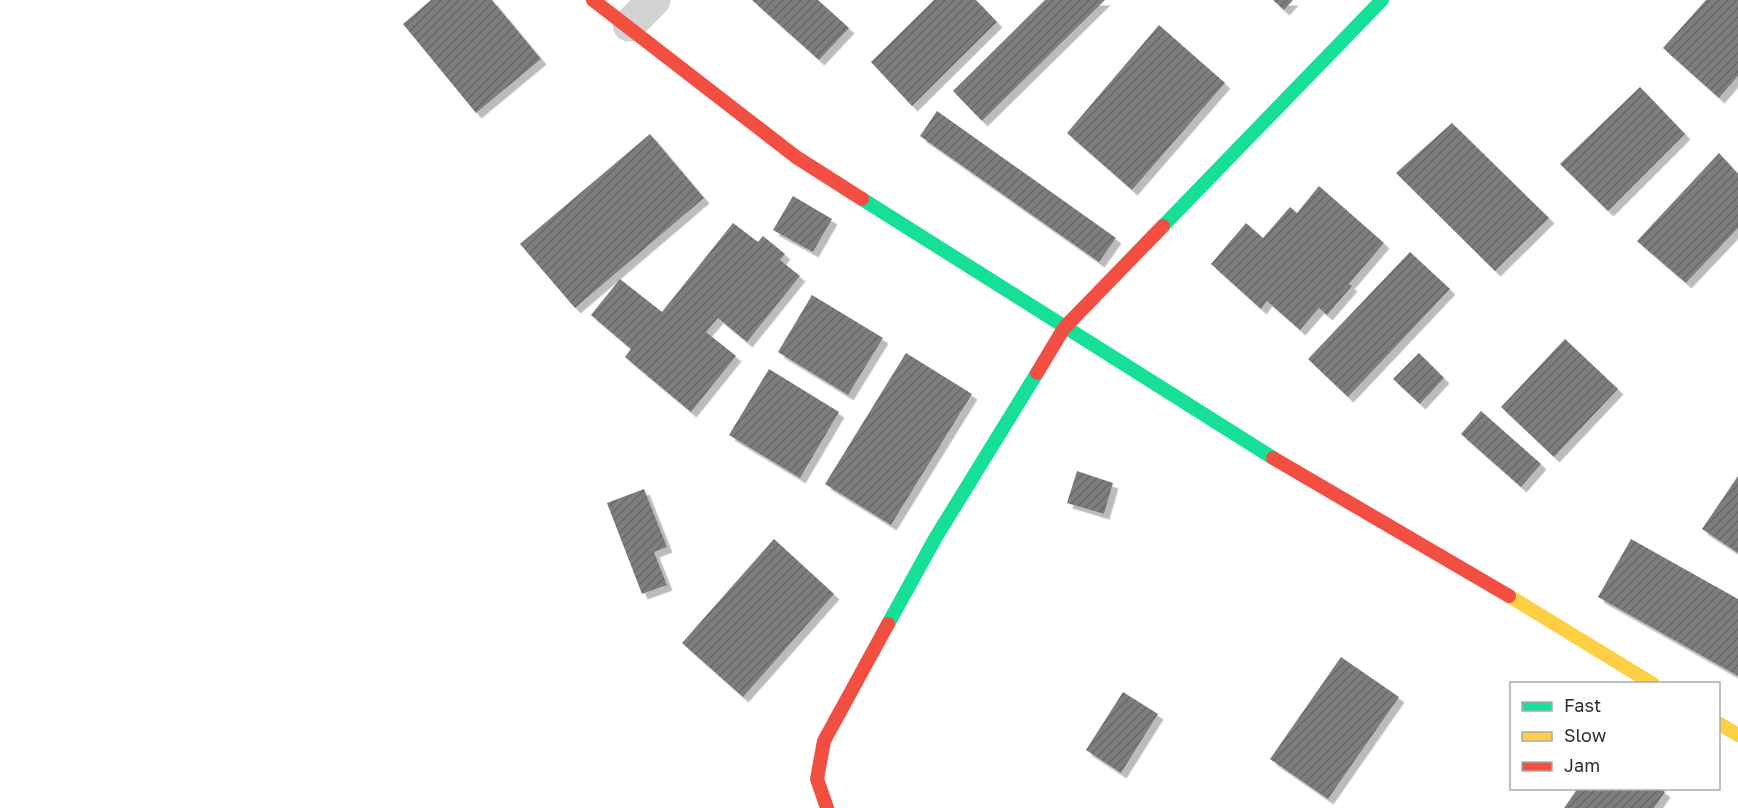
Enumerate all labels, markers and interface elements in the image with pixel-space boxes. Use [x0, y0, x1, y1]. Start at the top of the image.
legend [1510, 682, 1720, 790]
text: Fast [1564, 694, 1601, 716]
text: Slow [1564, 724, 1607, 746]
text: Jam [1564, 754, 1600, 776]

